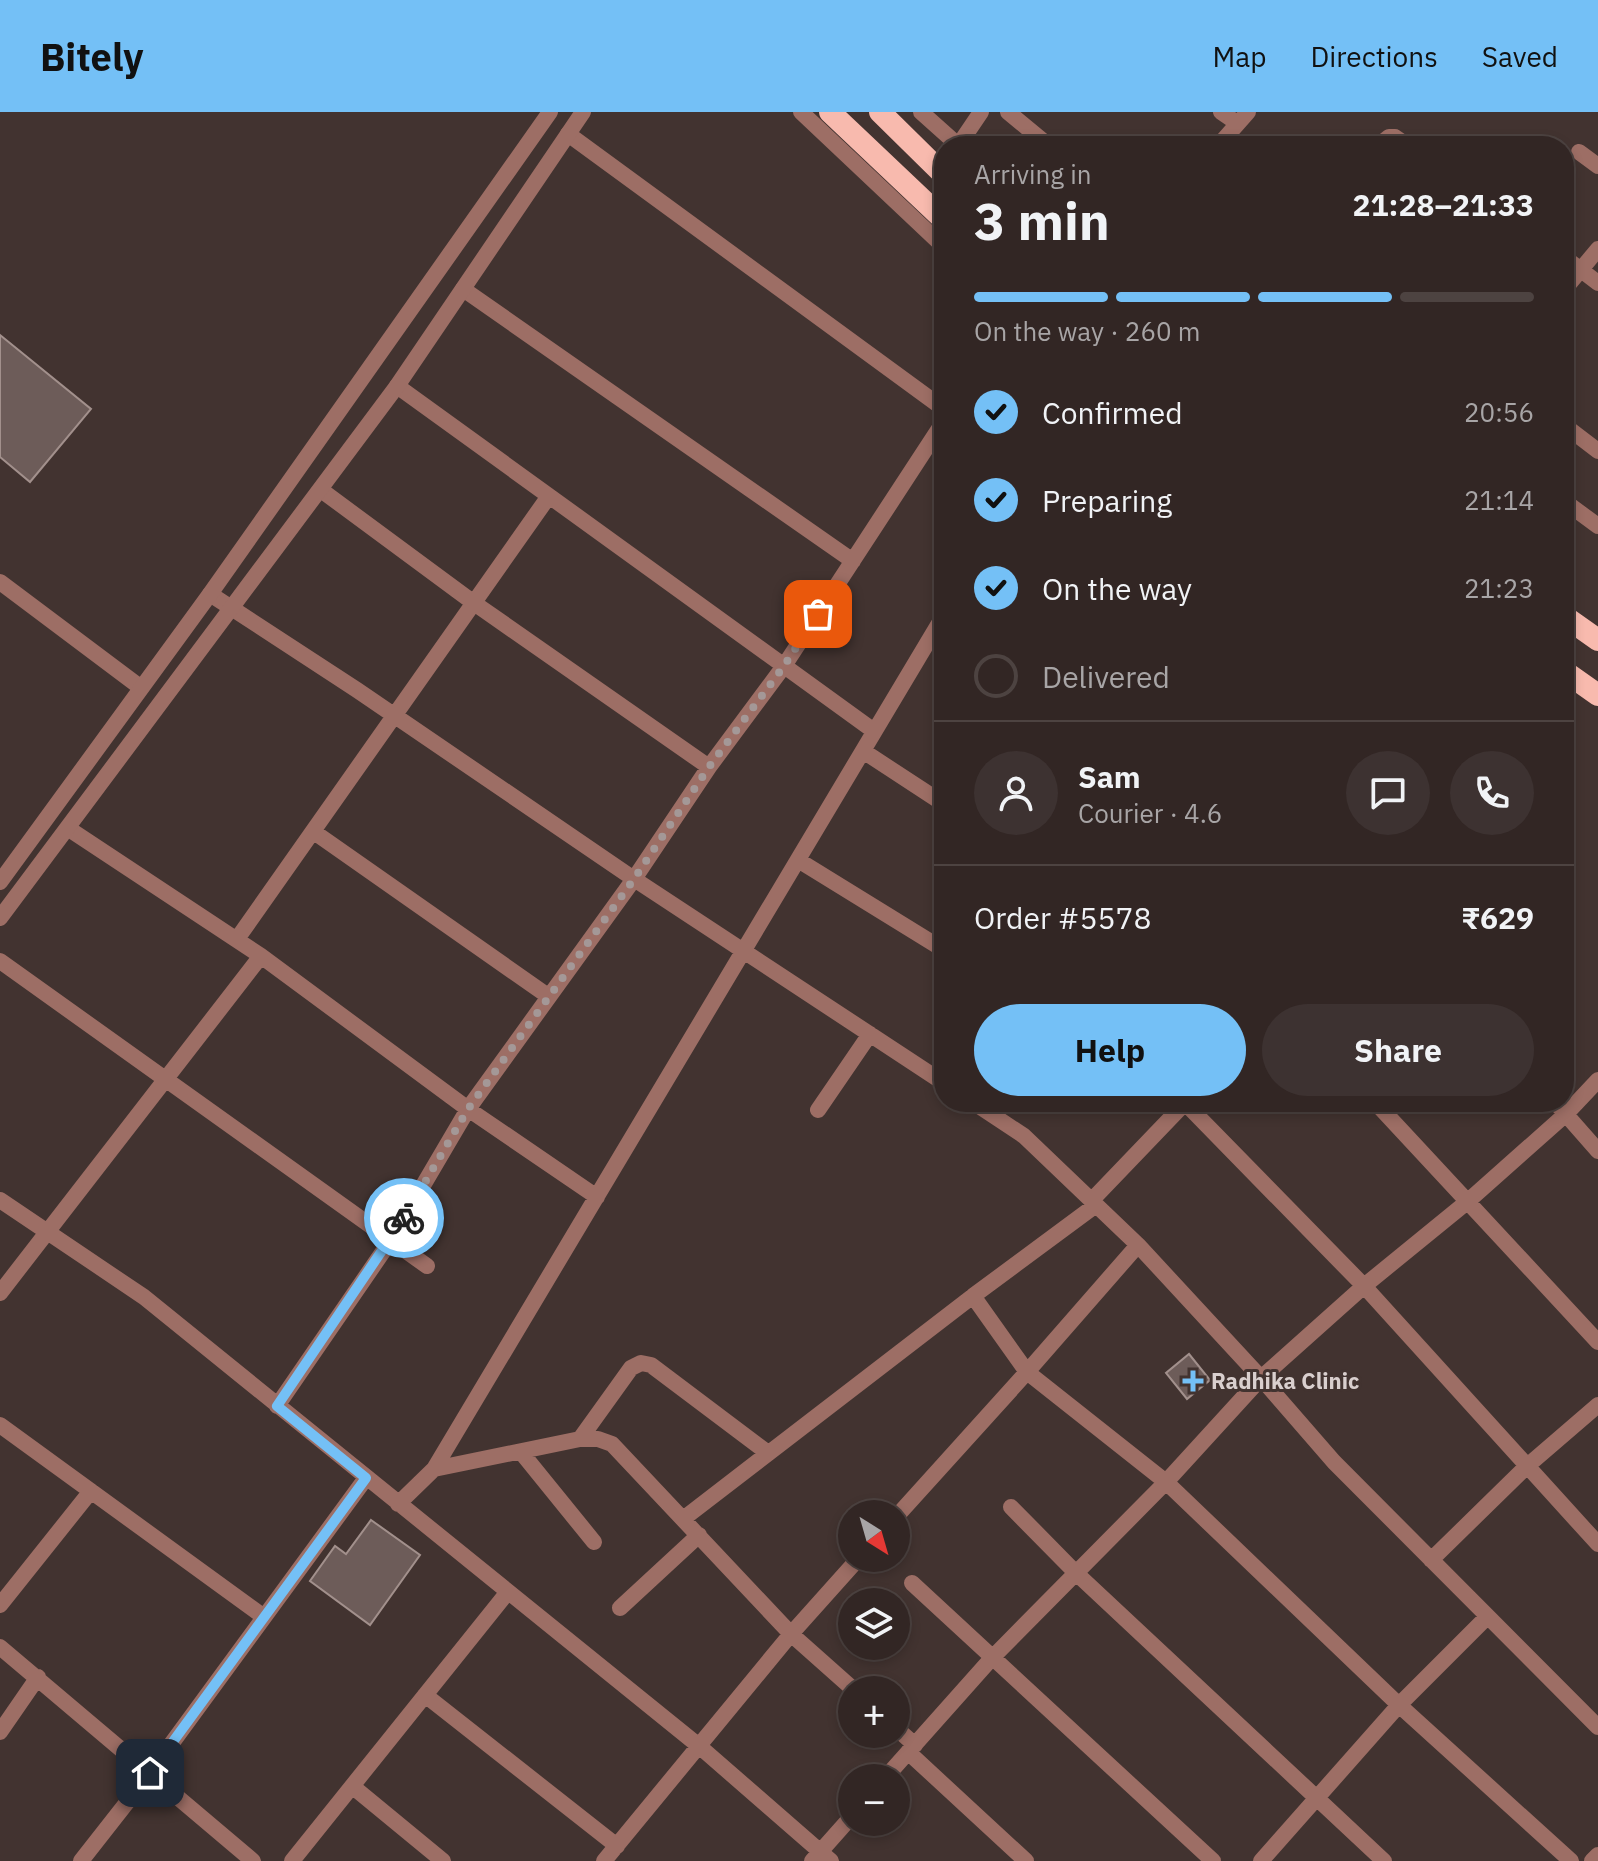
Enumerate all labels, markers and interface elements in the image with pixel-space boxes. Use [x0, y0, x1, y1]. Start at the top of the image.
text: Bitely [40, 32, 144, 81]
text: Map [1212, 38, 1266, 75]
text: Directions [1310, 38, 1438, 75]
text: Saved [1482, 38, 1558, 75]
text: Arriving in [974, 157, 1091, 191]
text: 21:28–21:33 [1353, 185, 1534, 224]
text: 3 min [974, 187, 1110, 254]
text: On the way · 260 m [974, 314, 1200, 348]
icon: check [974, 390, 1018, 434]
text: Confirmed [1042, 393, 1183, 432]
text: 20:56 [1464, 395, 1534, 429]
icon: check [974, 478, 1018, 522]
text: Preparing [1042, 481, 1172, 520]
text: 21:14 [1464, 483, 1534, 517]
icon: check [974, 566, 1018, 610]
text: On the way [1042, 569, 1192, 608]
text: 21:23 [1464, 571, 1534, 605]
pin [784, 580, 852, 648]
icon: bag [796, 592, 840, 636]
text: Delivered [1042, 657, 1170, 696]
button: person [974, 751, 1058, 835]
button: chat [1346, 751, 1430, 835]
button: phone [1450, 751, 1534, 835]
text: Sam [1078, 757, 1141, 796]
text: Courier · 4.6 [1078, 796, 1222, 830]
text: Order #5578 [974, 898, 1151, 937]
text: ₹629 [1461, 898, 1534, 937]
button: Help [974, 1004, 1246, 1096]
button: Share [1262, 1004, 1534, 1096]
courier [364, 1178, 444, 1258]
icon: bike [382, 1196, 426, 1240]
place label: Radhika Clinic [1211, 1366, 1359, 1395]
marker: Radhika Clinic [1182, 1370, 1204, 1392]
north arrow [838, 1500, 910, 1572]
map controls [838, 1500, 910, 1836]
button: layers [838, 1588, 910, 1660]
button: + [838, 1676, 910, 1748]
pin [116, 1739, 184, 1807]
icon: home [128, 1751, 172, 1795]
button: − [838, 1764, 910, 1836]

